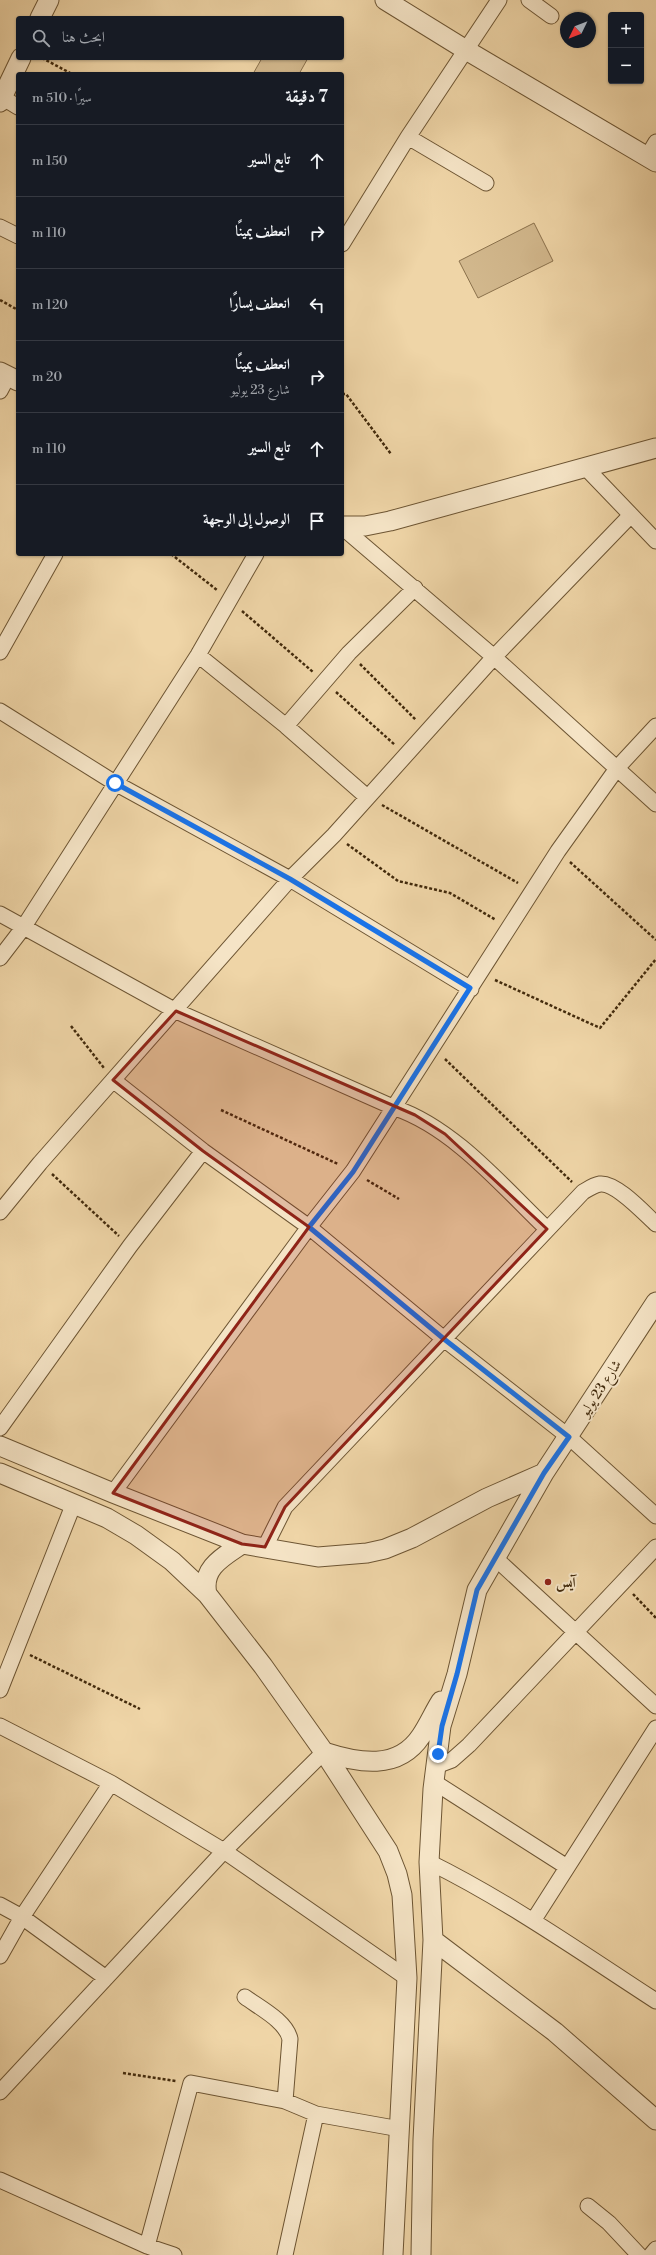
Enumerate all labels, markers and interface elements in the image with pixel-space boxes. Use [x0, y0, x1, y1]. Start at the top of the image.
north arrow [560, 12, 596, 48]
map controls [608, 12, 644, 84]
button: + [608, 12, 644, 48]
search box [16, 16, 344, 60]
icon: search [30, 27, 52, 49]
text: ابحث هنا [62, 28, 105, 47]
button: − [608, 48, 644, 84]
text: 7 دقيقة [286, 86, 328, 108]
text: سيرًا · 510 m [32, 90, 92, 106]
text: تابع السير [248, 150, 290, 169]
icon: ahead [306, 150, 328, 172]
text: 150 m [32, 153, 67, 169]
text: انعطف يمينًا [235, 222, 290, 241]
icon: right [306, 222, 328, 244]
text: 110 m [32, 225, 66, 241]
text: انعطف يسارًا [229, 294, 290, 313]
icon: left [306, 294, 328, 316]
text: 120 m [32, 297, 68, 313]
text: انعطف يمينًا [235, 355, 290, 374]
icon: right [306, 366, 328, 388]
text: 20 m [32, 369, 62, 385]
text: شارع 23 يوليو [231, 382, 290, 398]
text: تابع السير [248, 438, 290, 457]
icon: ahead [306, 438, 328, 460]
text: 110 m [32, 441, 66, 457]
text: الوصول إلى الوجهة [203, 510, 290, 529]
icon: arrive [306, 510, 328, 532]
route start [106, 774, 124, 792]
street label: شارع 23 يوليو [575, 1357, 628, 1423]
place label: آيس [556, 1574, 578, 1592]
marker: آيس [543, 1577, 553, 1587]
route end [429, 1745, 447, 1763]

